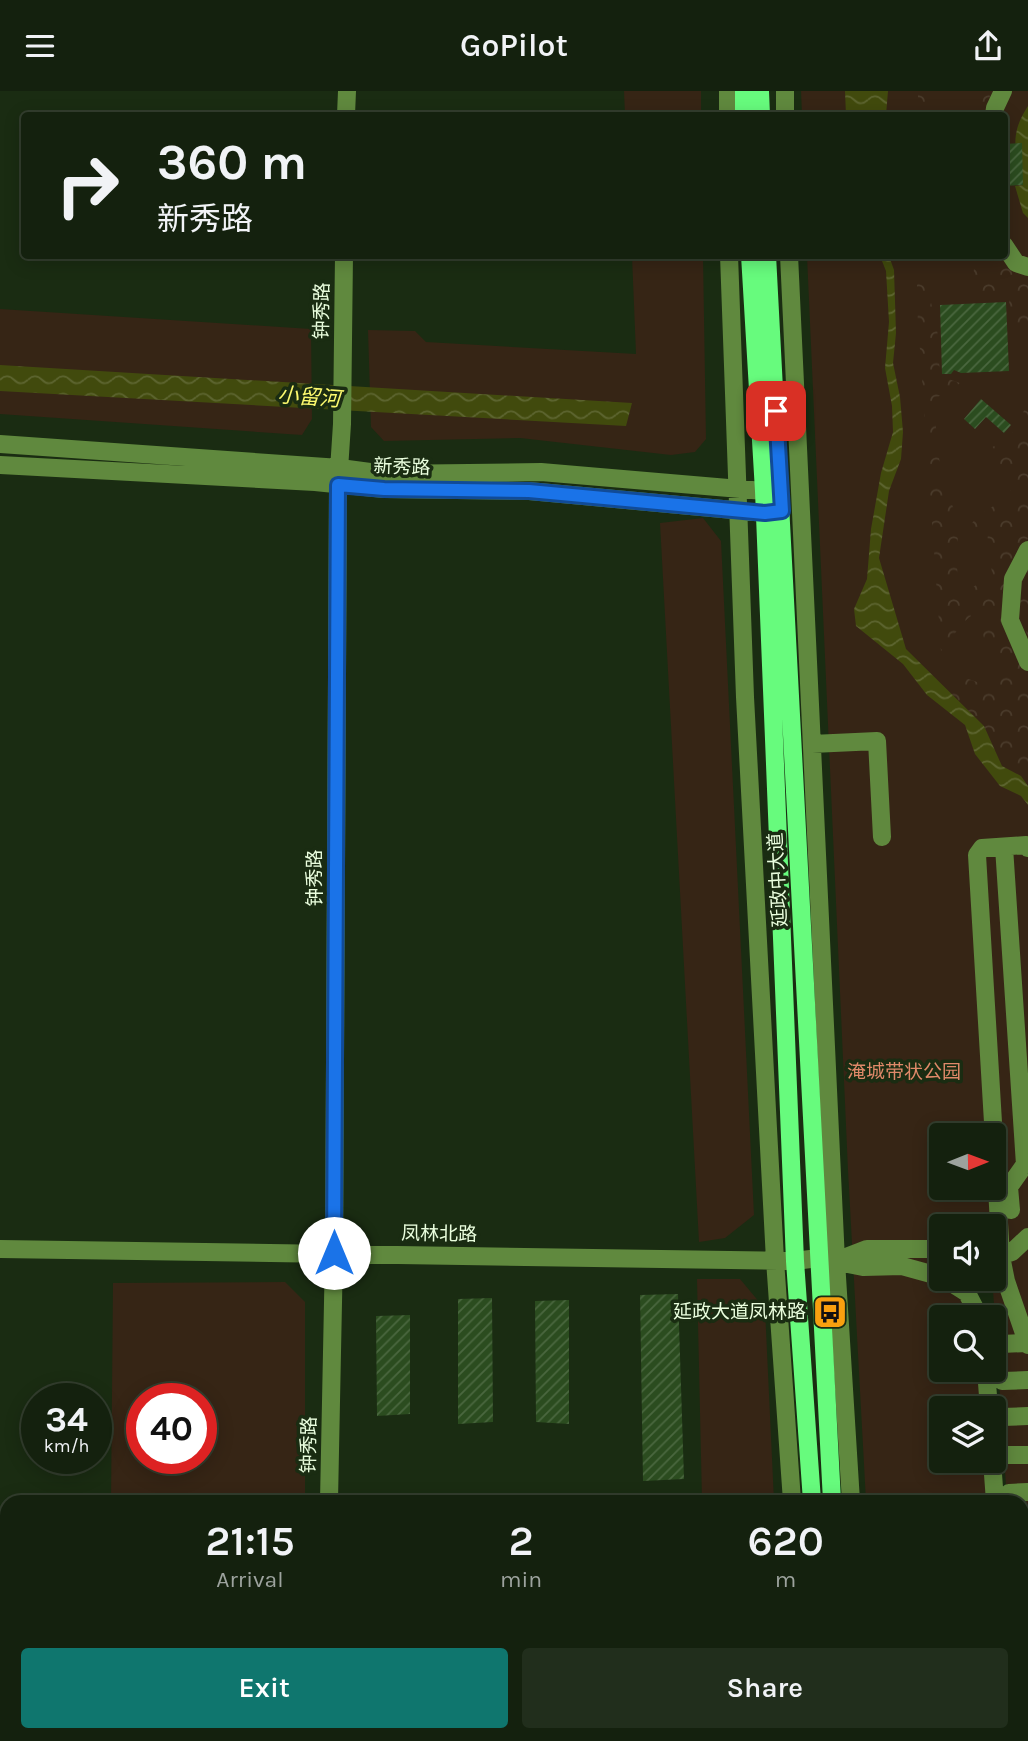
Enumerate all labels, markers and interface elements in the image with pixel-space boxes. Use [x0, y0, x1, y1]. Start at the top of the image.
icon: menu [21, 27, 59, 65]
text: GoPilot [460, 27, 568, 64]
icon: share [969, 27, 1007, 65]
text: 360 m [157, 134, 307, 191]
icon: right [42, 140, 133, 231]
text: 新秀路 [157, 201, 253, 238]
street label: 钟秀路 [311, 282, 333, 340]
pin [746, 381, 806, 441]
water label: 小留河 [277, 383, 345, 411]
icon: arrive [757, 392, 795, 430]
street label: 新秀路 [373, 455, 431, 479]
street label: 延政中大道 [765, 832, 791, 928]
street label: 钟秀路 [304, 849, 326, 907]
park label: 淹城带状公园 [847, 1061, 961, 1083]
north arrow [929, 1123, 1006, 1201]
map controls [929, 1123, 1006, 1473]
button: sound [929, 1214, 1006, 1291]
position arrow [297, 1216, 371, 1290]
street label: 凤林北路 [401, 1222, 477, 1246]
bus stop icon: 延政大道凤林路 [811, 1293, 849, 1331]
place label: 延政大道凤林路 [673, 1301, 806, 1323]
button: search [929, 1305, 1006, 1382]
speed limit sign: 40 [126, 1383, 217, 1474]
button: layers [929, 1396, 1006, 1473]
text: 34 [45, 1399, 88, 1440]
street label: 钟秀路 [298, 1416, 320, 1474]
text: km/h [44, 1435, 89, 1457]
text: 21:15 [205, 1516, 295, 1566]
text: 2 [509, 1516, 534, 1566]
text: 620 [747, 1516, 824, 1566]
text: Arrival [216, 1566, 284, 1593]
text: min [500, 1566, 542, 1593]
text: m [775, 1566, 796, 1593]
button: Exit [21, 1648, 508, 1728]
button: Share [522, 1648, 1008, 1728]

